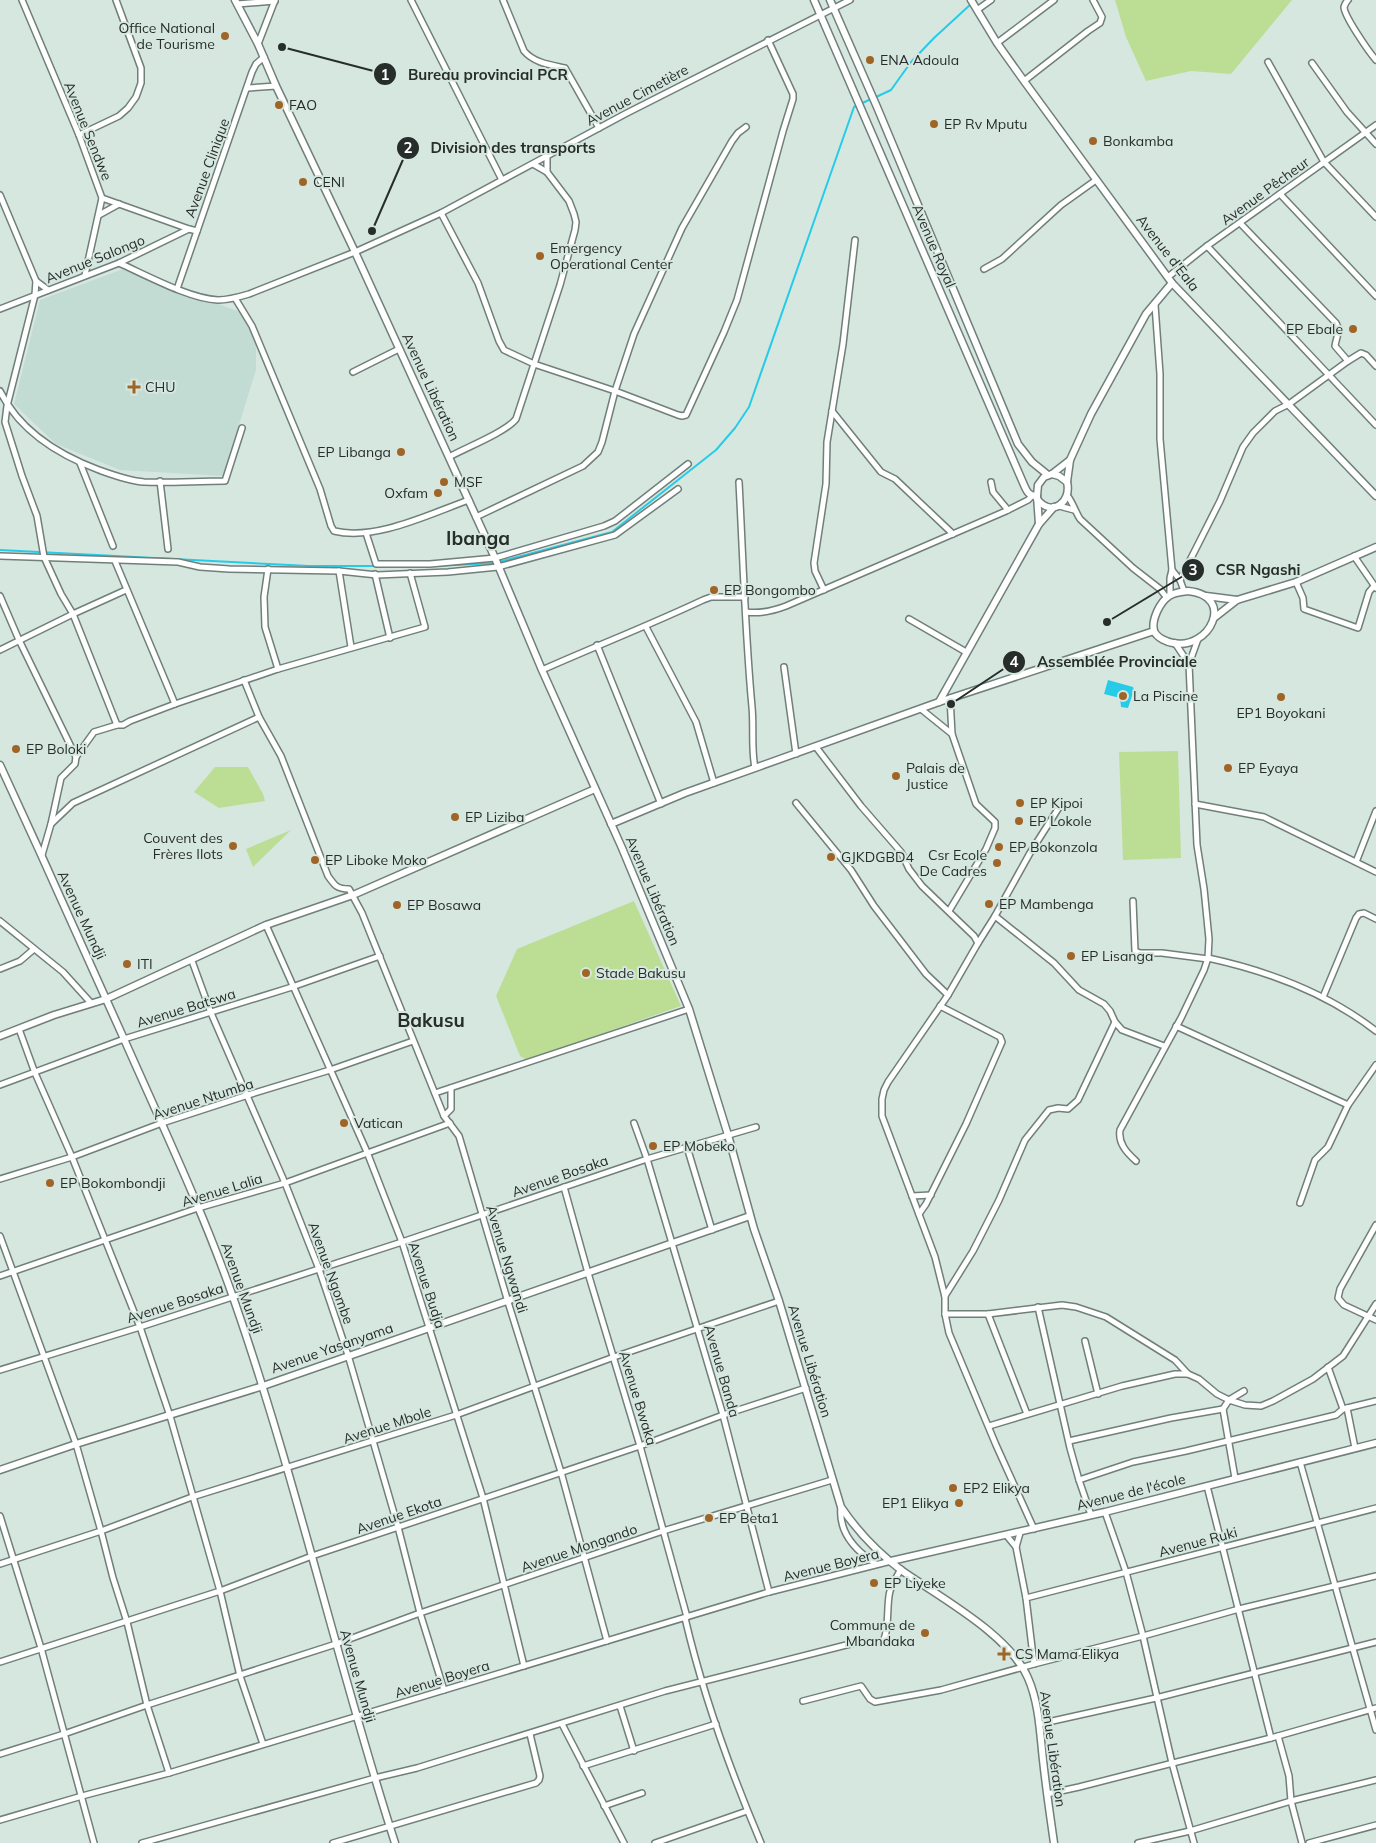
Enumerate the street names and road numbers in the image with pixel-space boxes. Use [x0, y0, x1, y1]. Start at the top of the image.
street label: Avenue Cimetière [583, 60, 691, 130]
street label: Avenue Sendwe [60, 79, 116, 183]
street label: Avenue Clinique [181, 116, 233, 220]
street label: Avenue Pêcheur [1217, 152, 1313, 229]
street label: Avenue Royal [908, 202, 960, 290]
street label: Avenue d'Eala [1133, 211, 1203, 295]
street label: Avenue Salongo [43, 231, 147, 287]
street label: Avenue Libération [398, 330, 464, 444]
street label: Avenue Libération [622, 834, 684, 948]
street label: Avenue Mundji [54, 868, 110, 962]
street label: Avenue Batswa [134, 984, 238, 1032]
street label: Avenue Ntumba [150, 1074, 256, 1124]
street label: Avenue Bosaka [509, 1151, 611, 1201]
street label: Avenue Lalia [179, 1169, 265, 1211]
street label: Avenue Ngwandi [482, 1203, 532, 1315]
street label: Avenue Ngombe [304, 1219, 358, 1327]
street label: Avenue Budja [405, 1239, 449, 1331]
street label: Avenue Mundji [217, 1240, 267, 1336]
street label: Avenue Bosaka [124, 1279, 226, 1327]
street label: Avenue Libération [784, 1302, 836, 1420]
street label: Avenue Yasanyama [268, 1319, 396, 1377]
street label: Avenue Banda [700, 1323, 744, 1419]
street label: Avenue Bwaka [615, 1349, 661, 1447]
street label: Avenue Mbole [341, 1402, 433, 1448]
street label: Avenue de l'école [1075, 1470, 1187, 1514]
street label: Avenue Ekota [354, 1492, 444, 1538]
street label: Avenue Mongando [518, 1520, 640, 1576]
street label: Avenue Ruki [1157, 1523, 1239, 1561]
street label: Avenue Boyera [781, 1544, 881, 1586]
street label: Avenue Mundji [336, 1627, 380, 1725]
street label: Avenue Boyera [392, 1656, 492, 1702]
street label: Avenue Libération [1036, 1690, 1070, 1808]

